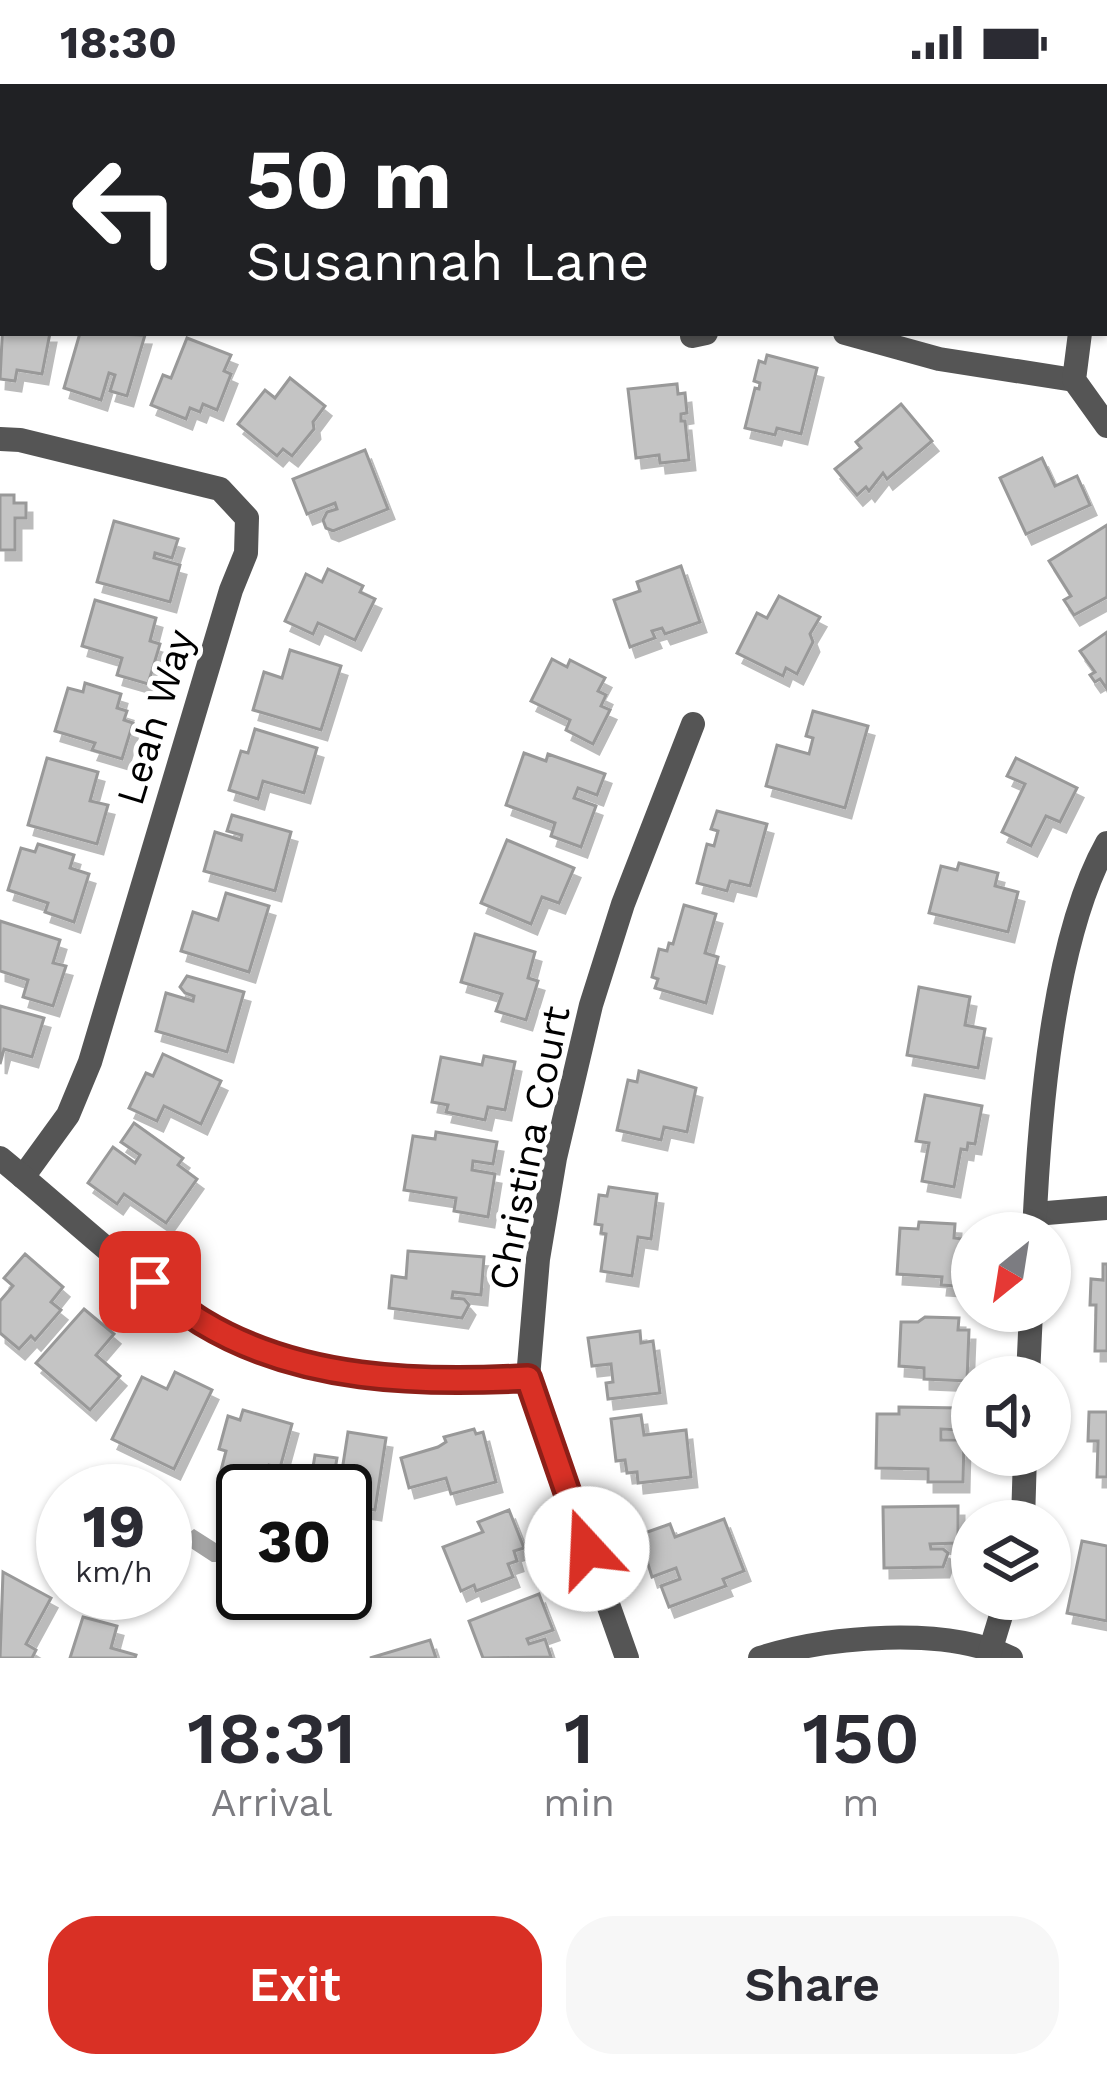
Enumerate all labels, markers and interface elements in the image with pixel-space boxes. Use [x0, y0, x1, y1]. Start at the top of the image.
text: 18:30 [60, 16, 177, 69]
text: 50 m [246, 130, 452, 228]
icon: left [48, 132, 204, 288]
text: Susannah Lane [246, 230, 649, 293]
street label: Leah Way [107, 624, 203, 810]
street label: Christina Court [479, 1002, 579, 1294]
north arrow [951, 1212, 1071, 1332]
map controls [951, 1212, 1071, 1620]
pin [99, 1231, 201, 1333]
icon: arrive [117, 1249, 183, 1315]
button: sound [951, 1356, 1071, 1476]
speed limit sign: 30 [216, 1464, 372, 1620]
position arrow [524, 1486, 650, 1612]
text: 19 [83, 1491, 145, 1562]
button: layers [951, 1500, 1071, 1620]
text: km/h [75, 1554, 153, 1589]
text: 18:31 [187, 1696, 356, 1780]
text: 1 [564, 1696, 594, 1780]
text: 150 [802, 1696, 920, 1780]
text: Arrival [211, 1780, 332, 1825]
text: min [543, 1780, 615, 1825]
text: m [842, 1780, 880, 1825]
button: Exit [48, 1916, 542, 2054]
button: Share [566, 1916, 1059, 2054]

